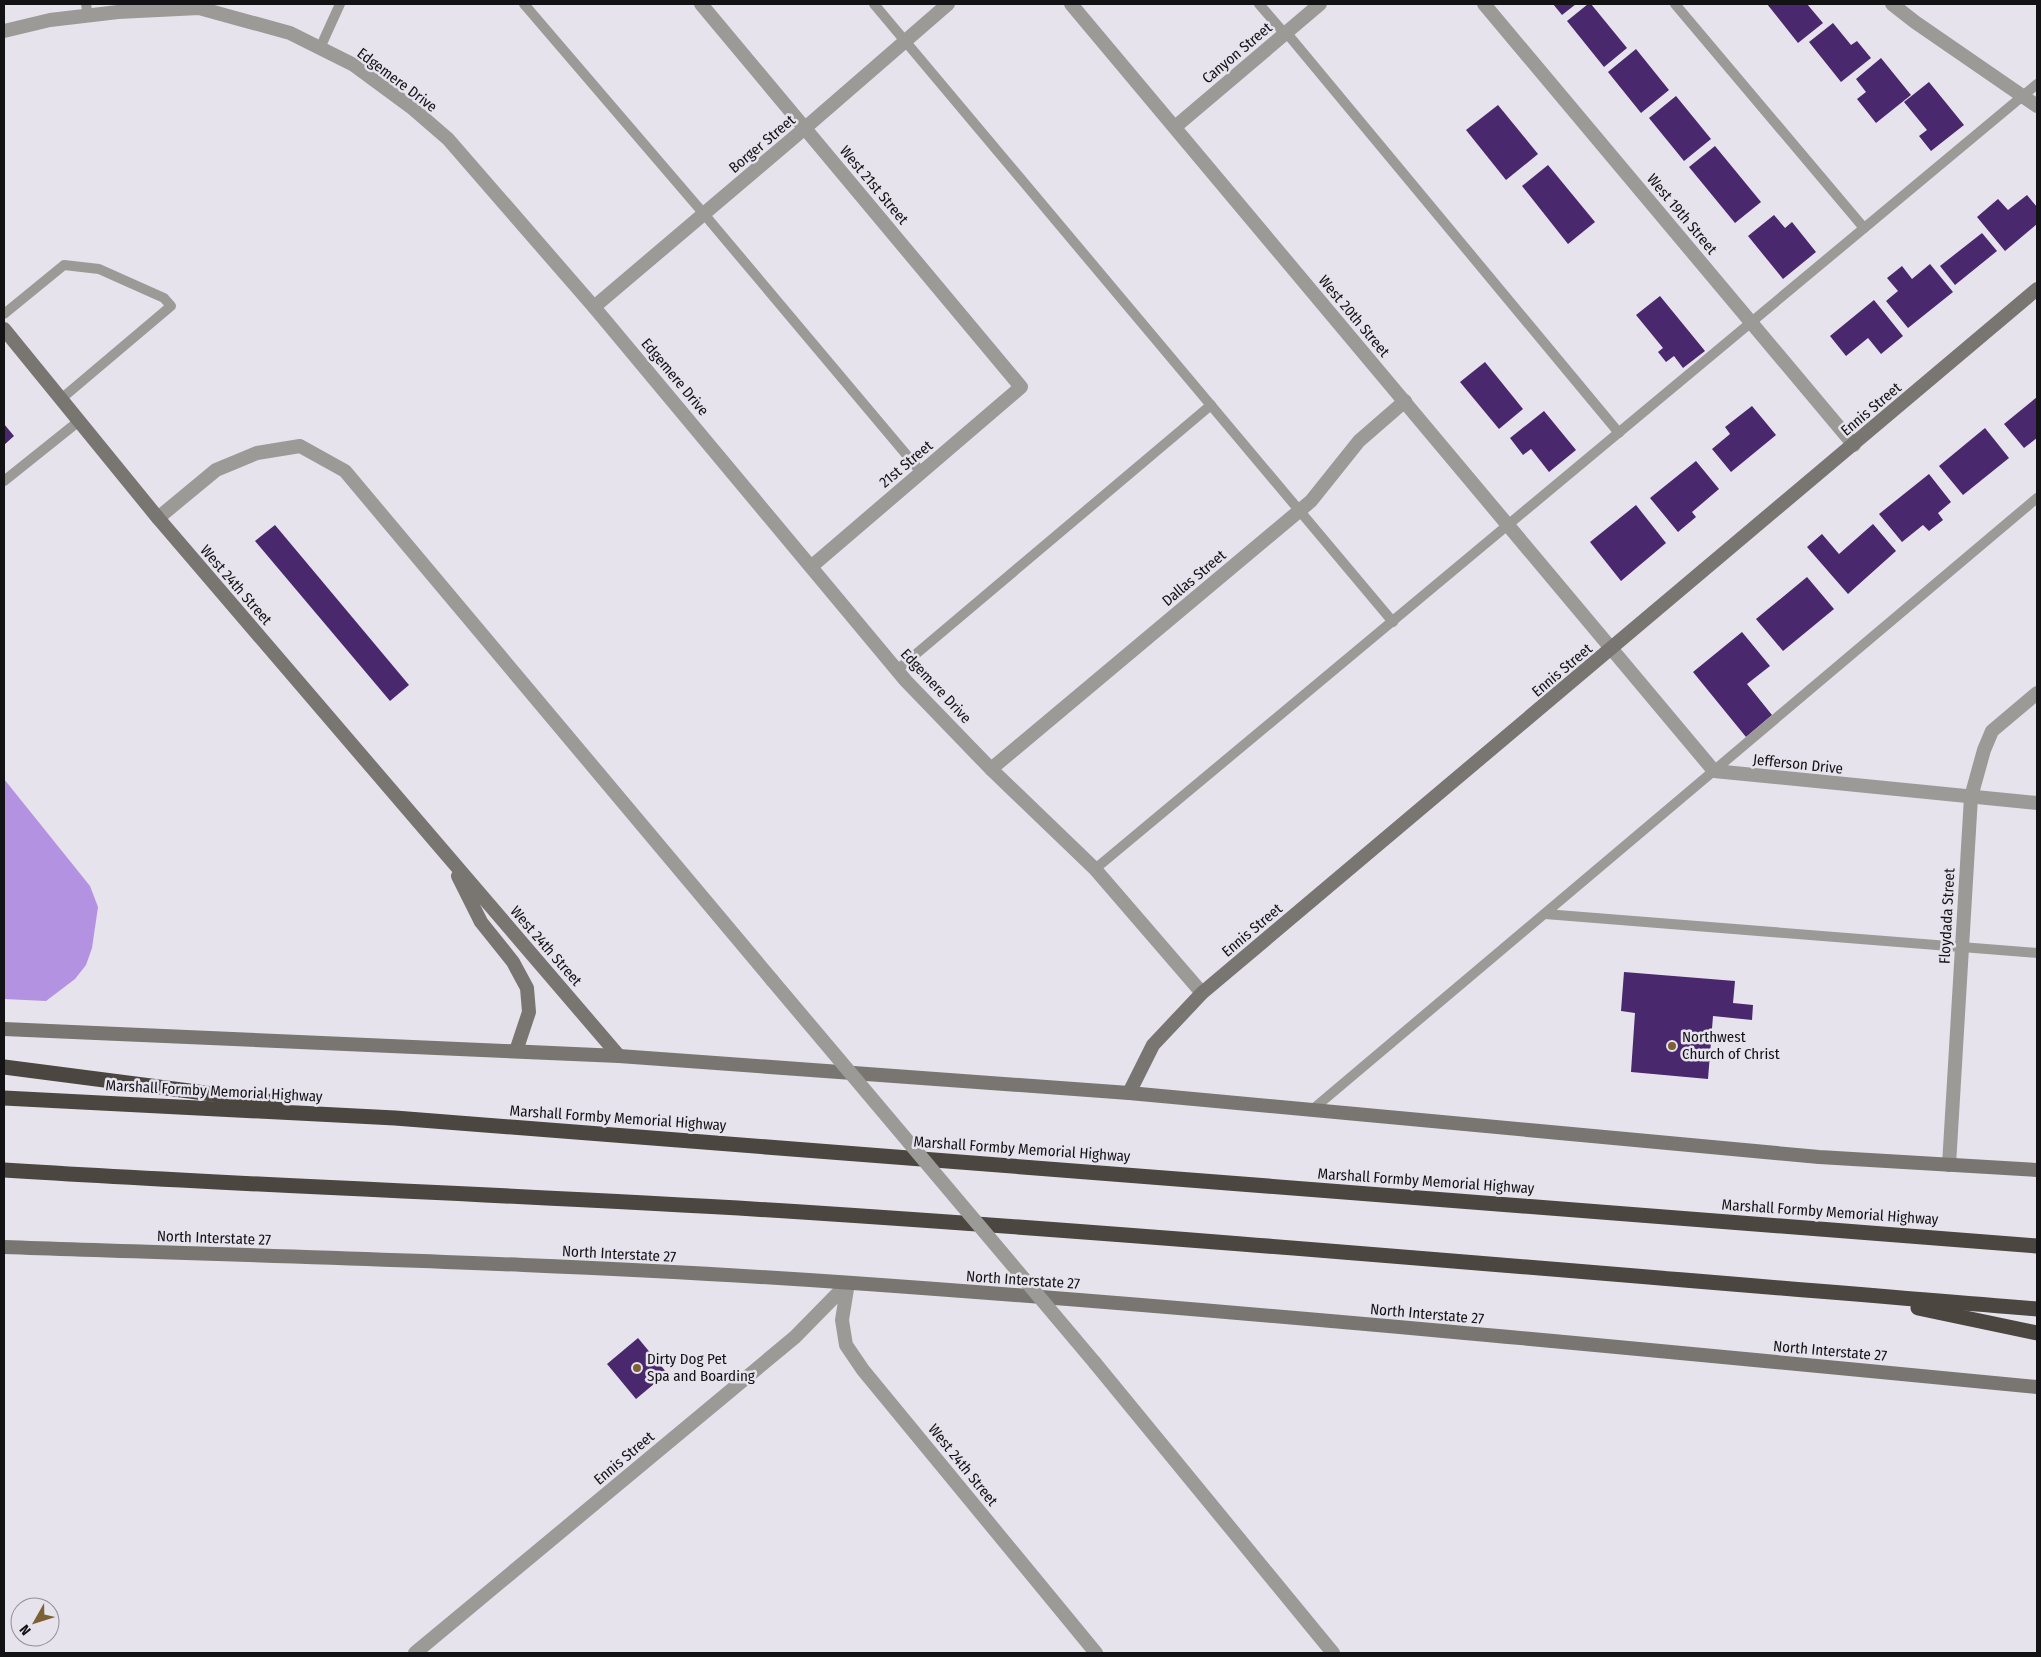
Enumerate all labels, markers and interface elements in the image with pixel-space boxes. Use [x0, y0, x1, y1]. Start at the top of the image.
street label: Canyon Street [1198, 19, 1276, 87]
street label: Edgemere Drive [353, 44, 441, 116]
street label: Borger Street [725, 111, 799, 177]
street label: West 21st Street [836, 142, 912, 228]
street label: West 19th Street [1643, 170, 1721, 258]
street label: West 20th Street [1315, 272, 1393, 361]
street label: Edgemere Drive [637, 335, 713, 419]
street label: Ennis Street [1837, 378, 1905, 439]
street label: 21st Street [876, 437, 936, 491]
street label: West 24th Street [196, 541, 276, 629]
street label: Dallas Street [1158, 546, 1230, 610]
street label: Ennis Street [1528, 639, 1596, 700]
street label: Edgemere Drive [897, 645, 975, 727]
street label: Jefferson Drive [1752, 750, 1844, 778]
street label: Floydada Street [1936, 868, 1959, 964]
street label: Ennis Street [1218, 899, 1286, 960]
street label: West 24th Street [506, 902, 586, 990]
place label: Northwest Church of Christ [1682, 1028, 1780, 1063]
marker: Northwest Church of Christ [1666, 1040, 1678, 1052]
street label: Marshall Formby Memorial Highway [105, 1076, 323, 1106]
street label: Marshall Formby Memorial Highway [509, 1101, 727, 1135]
street label: Marshall Formby Memorial Highway [913, 1132, 1131, 1166]
street label: Marshall Formby Memorial Highway [1317, 1164, 1535, 1198]
street label: Marshall Formby Memorial Highway [1721, 1195, 1939, 1229]
street label: North Interstate 27 [157, 1227, 271, 1249]
street label: North Interstate 27 [561, 1242, 677, 1266]
street label: North Interstate 27 [965, 1267, 1081, 1293]
street label: North Interstate 27 [1369, 1300, 1485, 1328]
street label: North Interstate 27 [1772, 1337, 1888, 1365]
place label: Dirty Dog Pet Spa and Boarding [647, 1350, 755, 1385]
marker: Dirty Dog Pet Spa and Boarding [631, 1362, 643, 1374]
street label: West 24th Street [924, 1420, 1002, 1510]
street label: Ennis Street [590, 1427, 658, 1488]
north arrow [10, 1597, 60, 1647]
text: N [16, 1621, 35, 1638]

